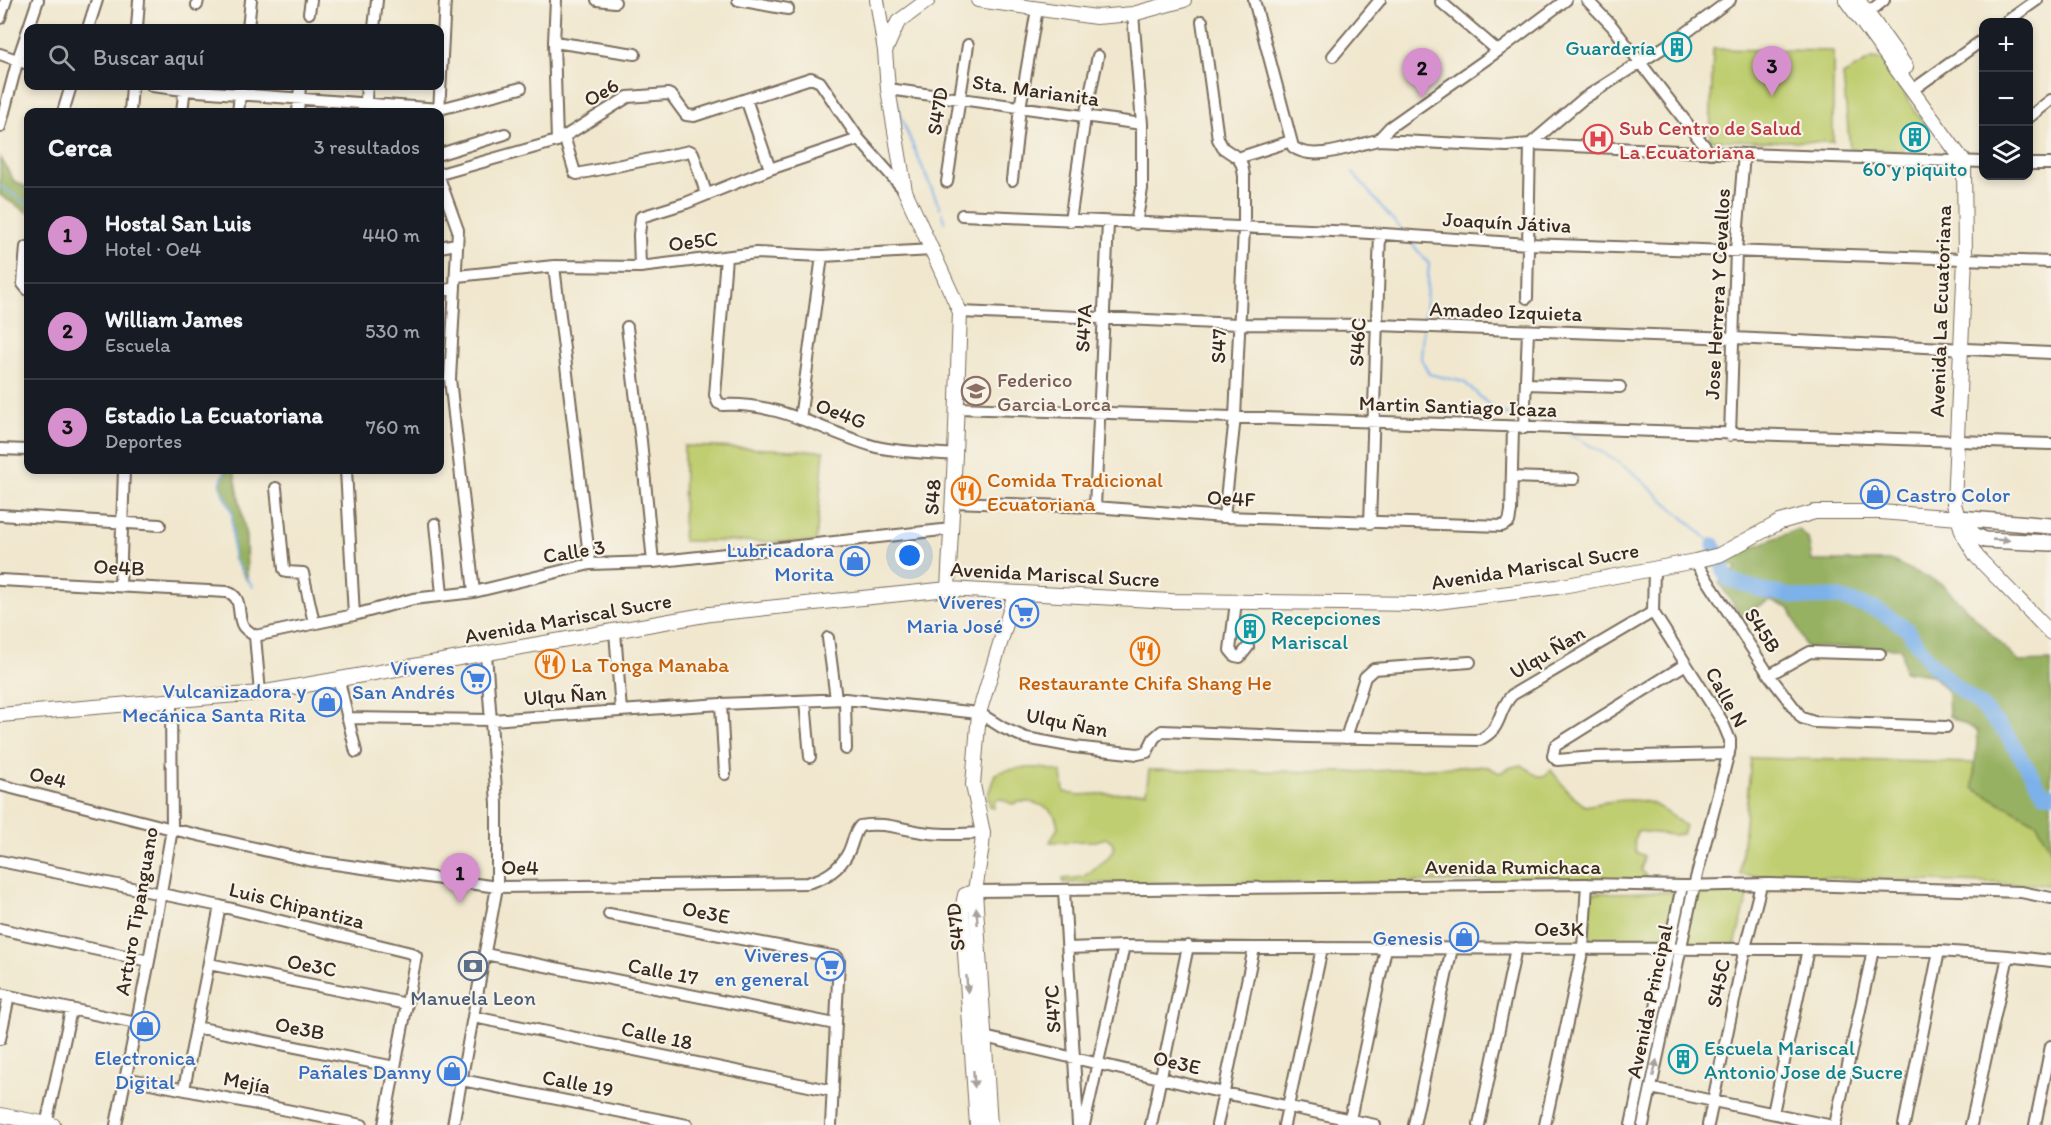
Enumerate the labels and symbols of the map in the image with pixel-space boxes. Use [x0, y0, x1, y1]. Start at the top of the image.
building icon: Guardería [1661, 31, 1693, 63]
place label: Guardería [1565, 35, 1656, 60]
pin: 3 [1752, 46, 1792, 96]
pin: 2 [1402, 48, 1442, 98]
street label: Sta. Marianita [971, 69, 1101, 111]
street label: Oe6 [579, 72, 623, 112]
street label: S47D [921, 85, 953, 137]
place label: Sub Centro de Salud La Ecuatoriana [1619, 115, 1802, 164]
building icon: 60 y piquito [1899, 121, 1931, 153]
hospital icon: Sub Centro de Salud La Ecuatoriana [1582, 123, 1614, 155]
place label: 60 y piquito [1862, 156, 1968, 181]
street label: Jose Herrera Y Cevallos [1699, 188, 1735, 400]
street label: Avenida La Ecuatoriana [1924, 204, 1956, 418]
street label: Joaquín Játiva [1442, 206, 1572, 238]
street label: Oe5C [667, 226, 719, 256]
street label: Amadeo Izquieta [1429, 296, 1583, 326]
street label: S47A [1069, 303, 1097, 353]
street label: S46C [1343, 317, 1371, 367]
street label: S47 [1205, 328, 1231, 364]
place label: Federico Garcia Lorca [997, 367, 1111, 416]
school or university icon: Federico Garcia Lorca [960, 375, 992, 407]
street label: Martin Santiago Icaza [1358, 390, 1558, 422]
street label: Oe4G [812, 392, 870, 434]
place label: Comida Tradicional Ecuatoriana [987, 467, 1163, 516]
restaurant icon: Comida Tradicional Ecuatoriana [950, 475, 982, 507]
street label: S48 [918, 478, 946, 516]
shop icon: Castro Color [1859, 478, 1891, 510]
place label: Castro Color [1896, 482, 2010, 507]
street label: Oe4F [1206, 484, 1256, 512]
street label: Calle 3 [541, 534, 607, 568]
one-way arrow [1991, 536, 2010, 545]
place label: Lubricadora Morita [726, 537, 834, 586]
street label: Avenida Mariscal Sucre [1429, 537, 1641, 595]
your location [895, 541, 924, 570]
shop icon: Lubricadora Morita [839, 545, 871, 577]
street label: Oe4B [93, 553, 145, 581]
street label: Avenida Mariscal Sucre [950, 556, 1160, 592]
street label: Avenida Mariscal Sucre [463, 587, 673, 649]
place label: Víveres Maria José [906, 589, 1003, 638]
supermarket icon: Víveres Maria José [1008, 597, 1040, 629]
street label: S45B [1739, 603, 1787, 657]
place label: Recepciones Mariscal [1271, 605, 1381, 654]
building icon: Recepciones Mariscal [1234, 613, 1266, 645]
street label: Ulqu Ñan [1505, 620, 1589, 684]
restaurant icon: Restaurante Chifa Shang He [1129, 635, 1161, 667]
restaurant icon: La Tonga Manaba [534, 648, 566, 680]
place label: La Tonga Manaba [571, 652, 729, 677]
place label: Víveres San Andrés [352, 655, 455, 704]
street label: Calle N [1700, 662, 1754, 732]
supermarket icon: Víveres San Andrés [460, 663, 492, 695]
place label: Restaurante Chifa Shang He [1018, 670, 1272, 695]
place label: Vulcanizadora y Mecánica Santa Rita [122, 678, 306, 727]
street label: Ulqu Ñan [523, 680, 608, 710]
shop icon: Vulcanizadora y Mecánica Santa Rita [311, 686, 343, 718]
street label: Ulqu Ñan [1024, 702, 1110, 742]
street label: Oe4 [27, 760, 70, 794]
street label: Arturo Tipanguano [109, 825, 163, 997]
pin: 1 [440, 854, 480, 903]
street label: Oe4 [501, 854, 539, 880]
street label: Avenida Rumichaca [1425, 854, 1601, 879]
street label: Luis Chipantiza [227, 876, 367, 934]
street label: Oe3E [680, 895, 732, 929]
street label: S47D [940, 902, 970, 952]
one-way arrow [972, 907, 981, 926]
street label: Oe3K [1534, 916, 1585, 941]
shop icon: Genesis [1448, 921, 1480, 953]
street label: Avenida Principal [1620, 922, 1678, 1080]
place label: Genesis [1373, 925, 1443, 950]
place label: Viveres en general [715, 942, 809, 991]
street label: Oe3C [285, 948, 339, 982]
bank icon: Manuela Leon [457, 950, 489, 982]
supermarket icon: Viveres en general [814, 950, 846, 982]
street label: Calle 17 [626, 952, 700, 990]
street label: S45C [1701, 956, 1735, 1010]
one-way arrow [963, 975, 972, 994]
street label: S47C [1038, 984, 1066, 1034]
place label: Manuela Leon [410, 985, 536, 1010]
shop icon: Electronica Digital [129, 1010, 161, 1042]
street label: Oe3B [273, 1011, 327, 1045]
street label: Calle 18 [619, 1015, 695, 1055]
place label: Escuela Mariscal Antonio Jose de Sucre [1704, 1035, 1903, 1084]
building icon: Escuela Mariscal Antonio Jose de Sucre [1667, 1043, 1699, 1075]
street label: Oe3E [1151, 1044, 1204, 1080]
place label: Electronica Digital [94, 1045, 196, 1094]
shop icon: Pañales Danny [436, 1055, 468, 1087]
one-way arrow [1651, 1058, 1660, 1077]
place label: Pañales Danny [298, 1059, 431, 1084]
street label: Calle 19 [540, 1064, 616, 1102]
street label: Mejía [221, 1065, 273, 1099]
one-way arrow [969, 1070, 979, 1089]

